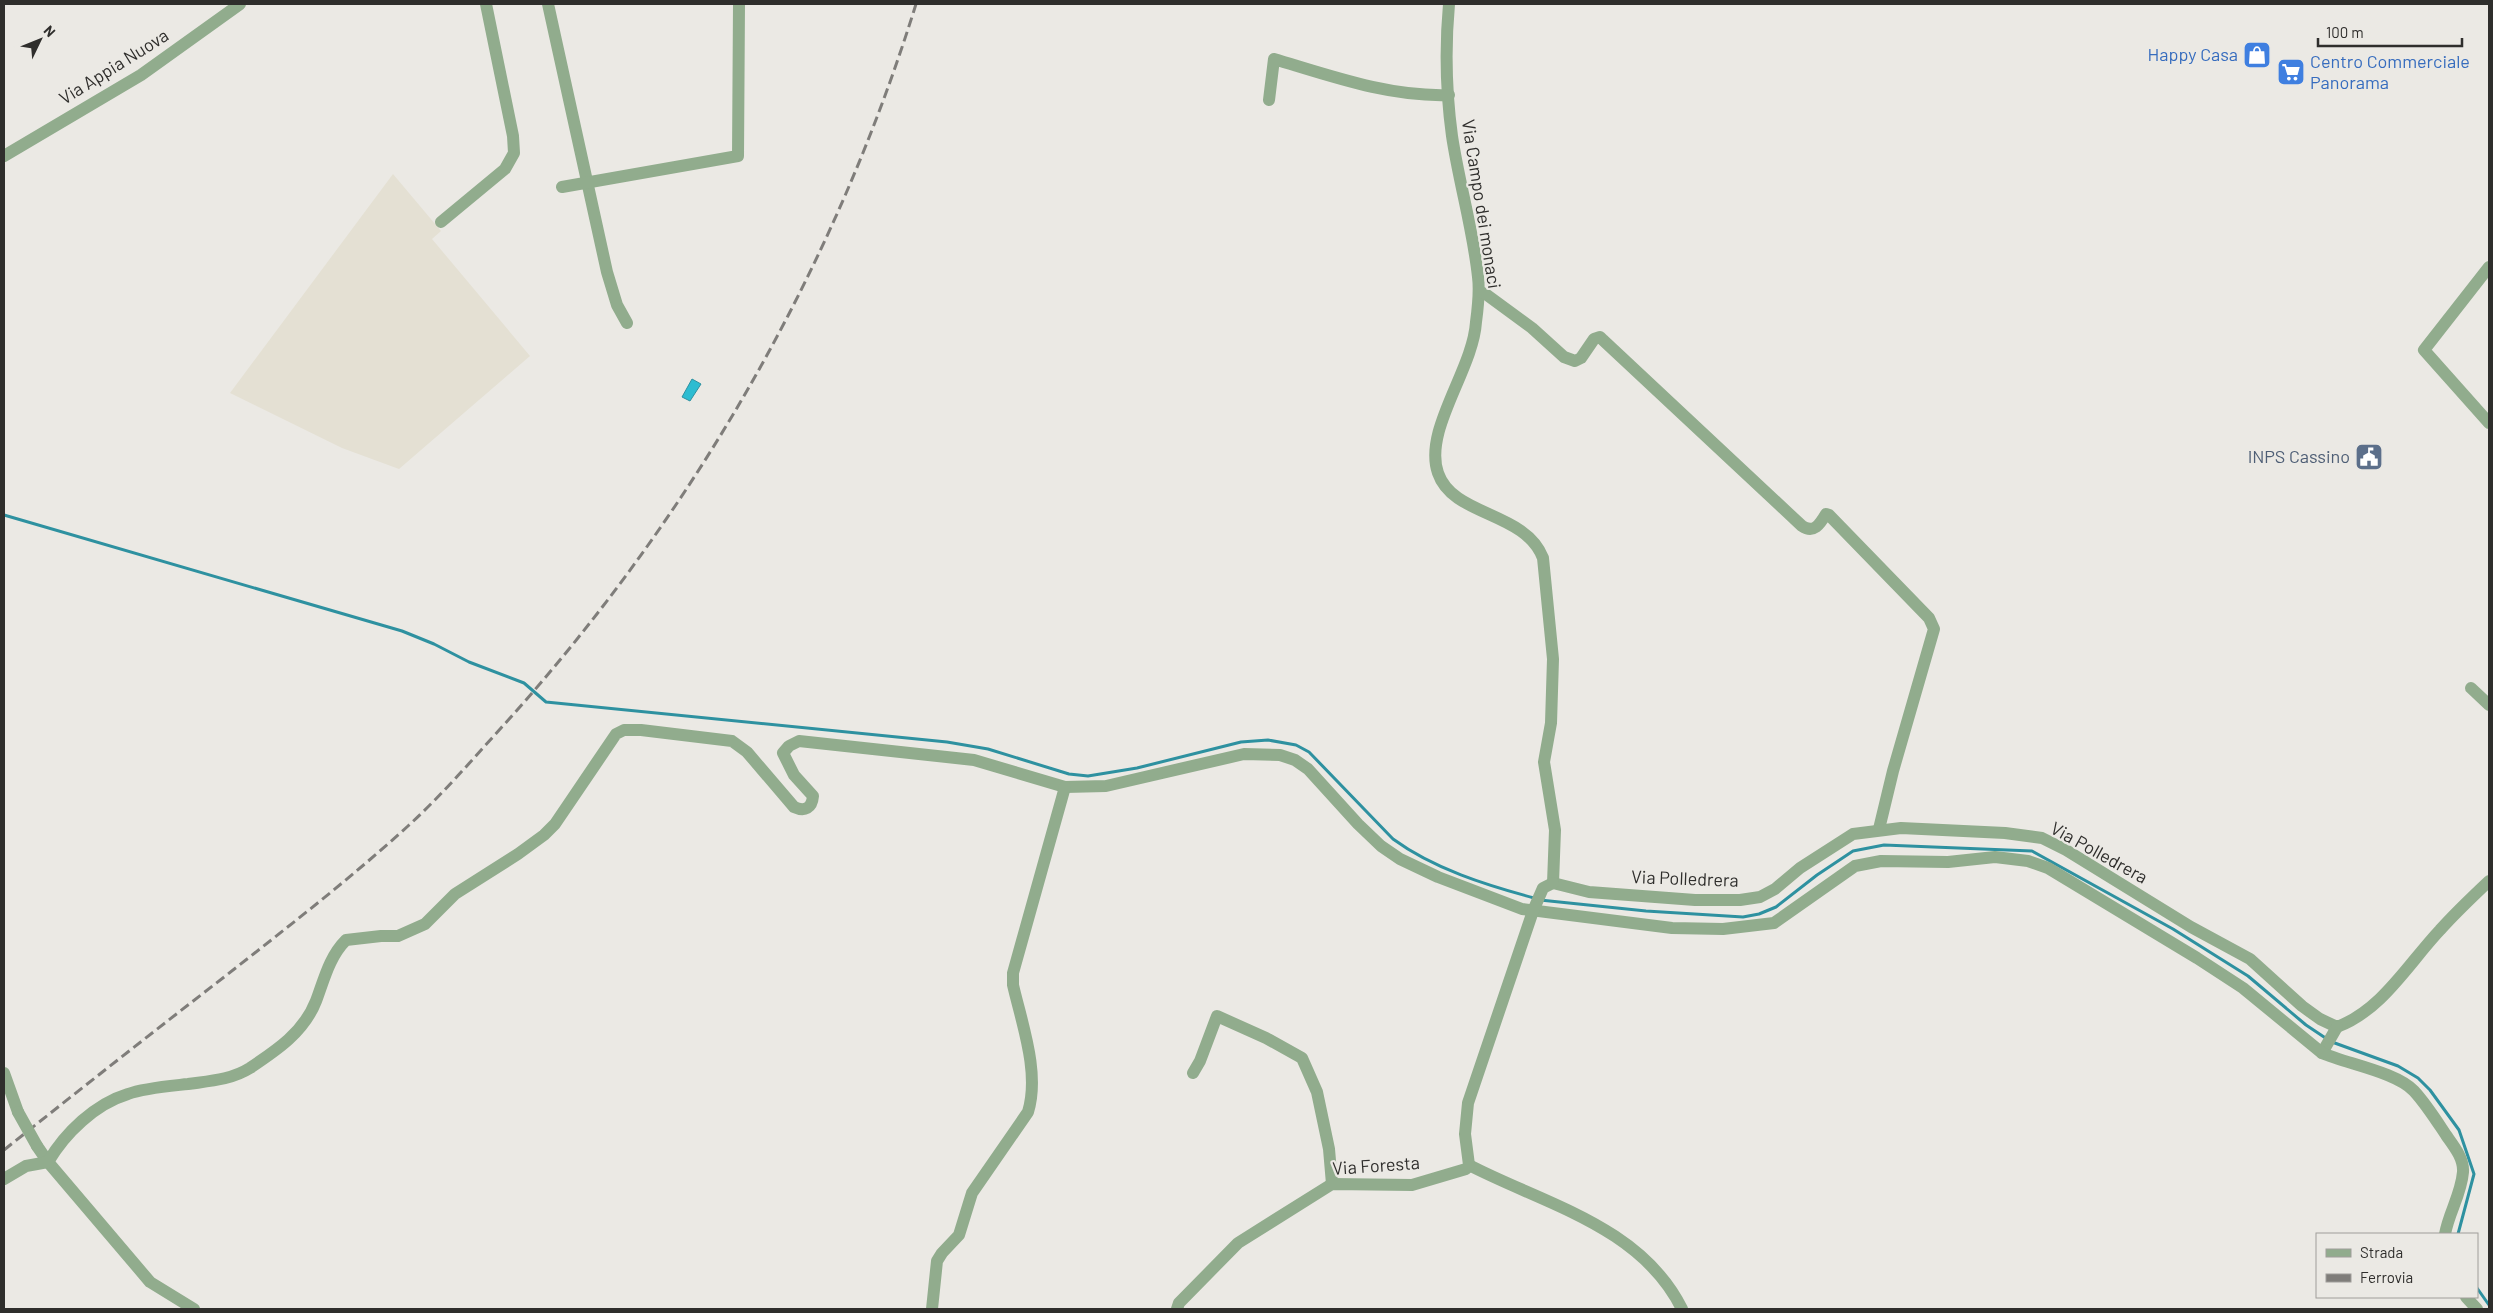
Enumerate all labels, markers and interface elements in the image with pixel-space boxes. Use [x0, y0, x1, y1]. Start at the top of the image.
north arrow [15, 15, 65, 65]
scale bar [2318, 15, 2462, 47]
text: N [40, 22, 59, 40]
text: 100 m [2326, 23, 2364, 41]
street label: Via Appia Nuova [55, 24, 172, 109]
shop icon: Happy Casa [2242, 40, 2272, 70]
place label: Happy Casa [2148, 43, 2238, 65]
place label: Centro Commerciale Panorama [2310, 50, 2470, 93]
supermarket icon: Centro Commerciale Panorama [2276, 57, 2306, 87]
street label: Via Campo dei monaci [1458, 118, 1506, 290]
public building icon: INPS Cassino [2354, 442, 2384, 472]
place label: INPS Cassino [2248, 445, 2350, 467]
street label: Via Polledrera [2047, 816, 2152, 888]
street label: Via Polledrera [1631, 865, 1739, 891]
street label: Via Foresta [1331, 1151, 1420, 1179]
legend [2316, 1233, 2478, 1298]
text: Strada [2360, 1243, 2403, 1261]
text: Ferrovia [2360, 1268, 2413, 1286]

